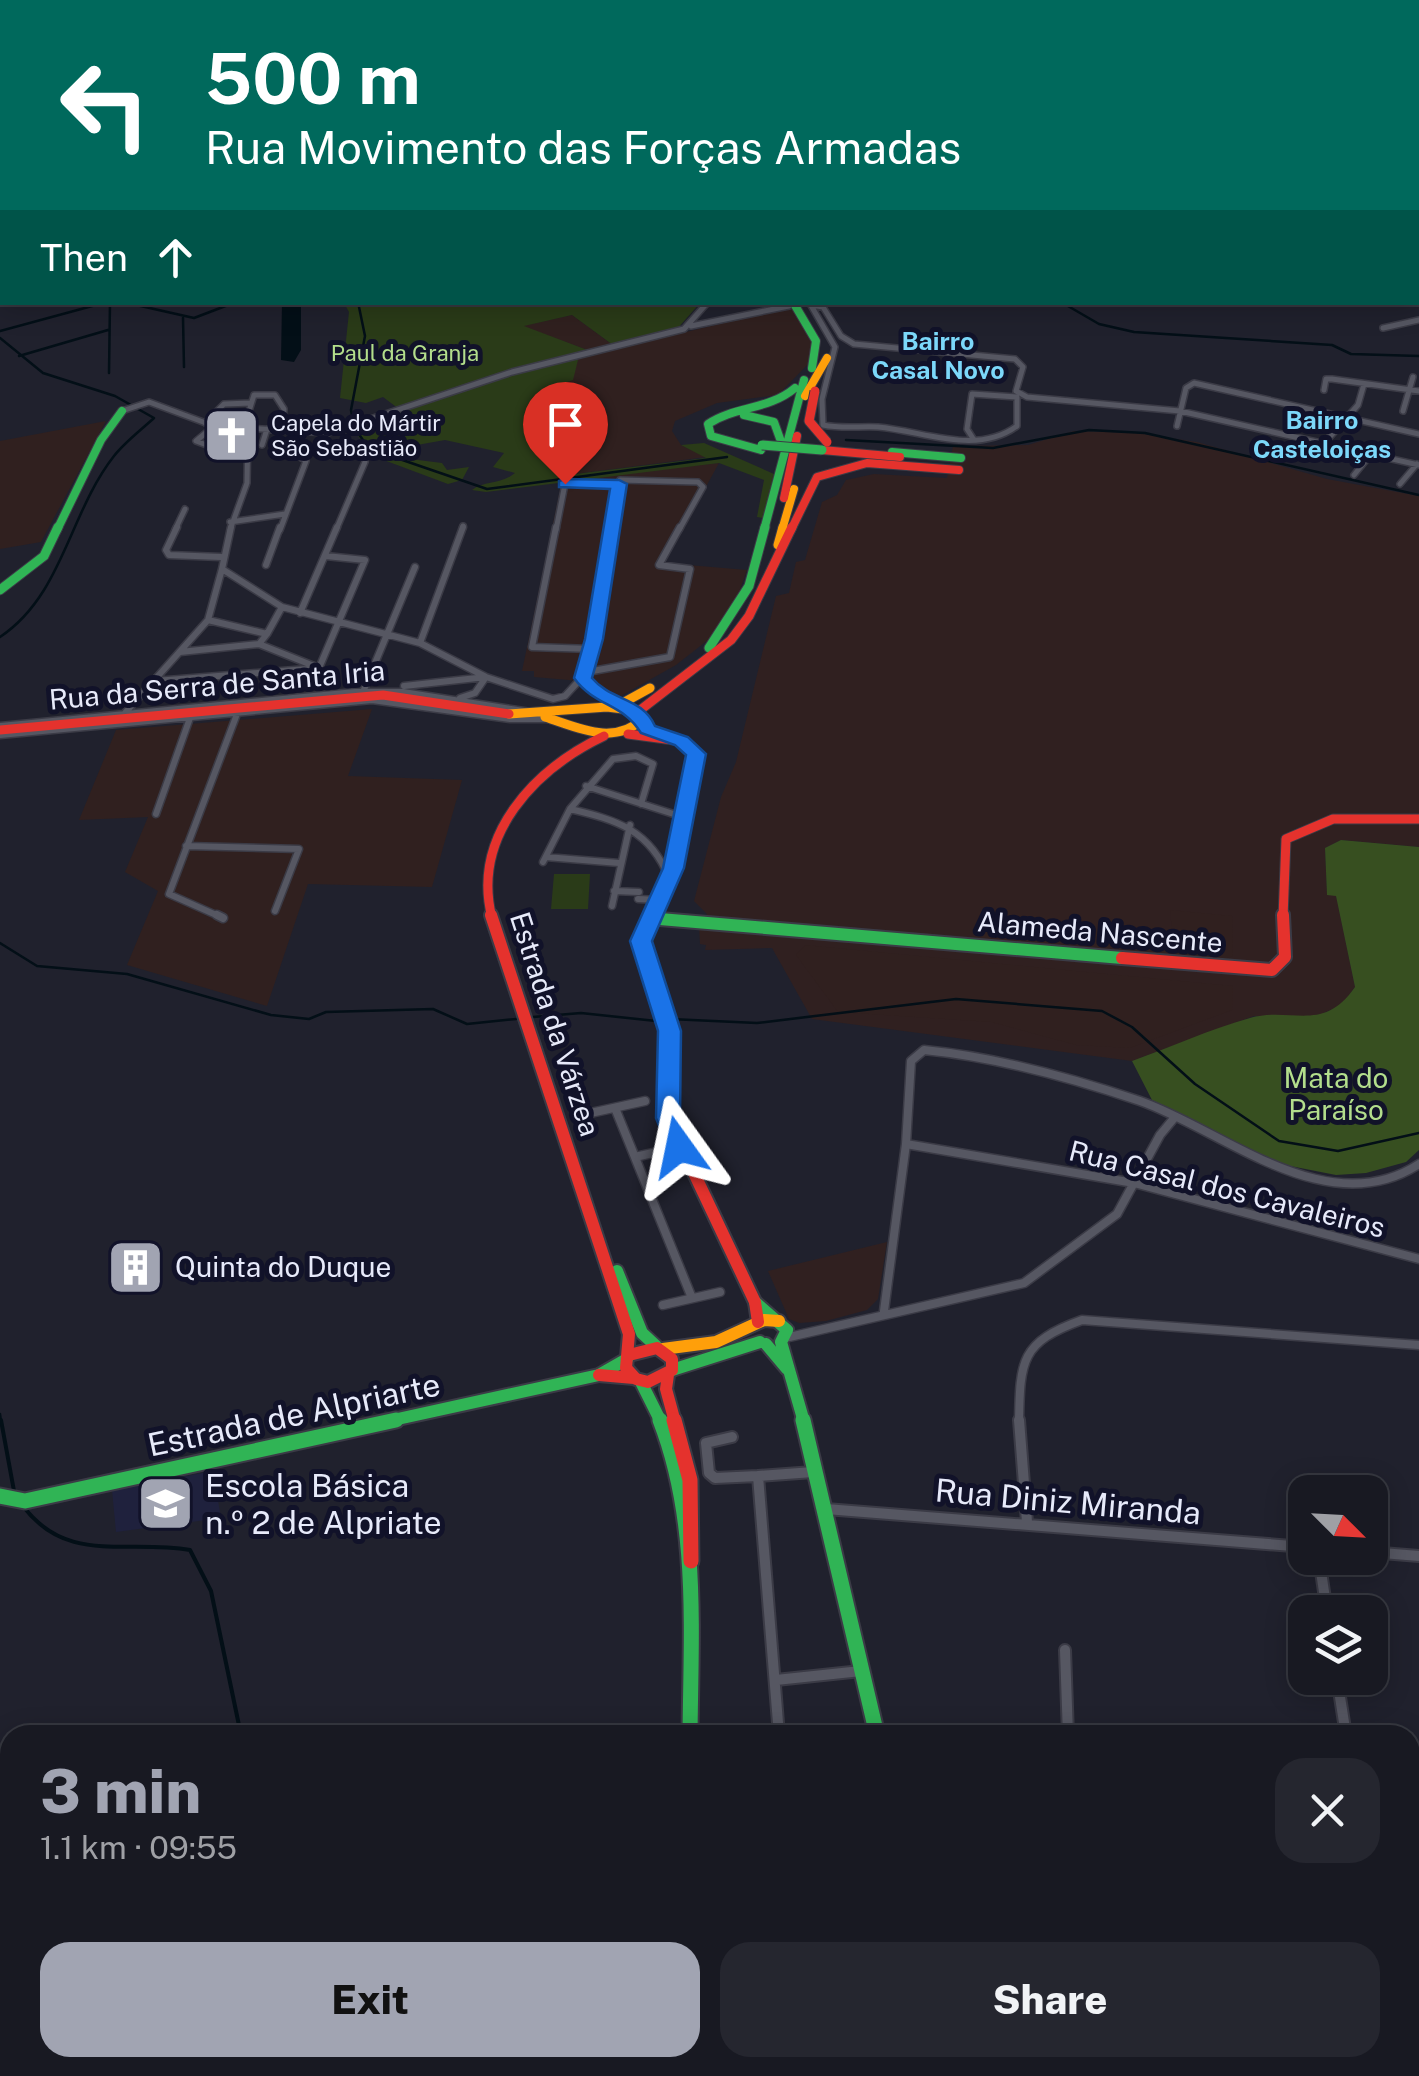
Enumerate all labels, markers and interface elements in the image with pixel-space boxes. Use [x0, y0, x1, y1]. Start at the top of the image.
text: 500 m [205, 37, 421, 120]
icon: left [40, 40, 170, 170]
text: Rua Movimento das Forças Armadas [205, 121, 961, 174]
icon: ahead [148, 230, 203, 285]
text: Then [40, 235, 128, 280]
district label: Bairro Casal Novo [871, 326, 1005, 385]
park label: Paul da Granja [331, 340, 479, 366]
pin [523, 382, 608, 485]
icon: arrive [538, 397, 593, 452]
district label: Bairro Casteloiças [1253, 405, 1391, 464]
church icon: Capela do Mártir São Sebastião [202, 406, 262, 466]
place label: Capela do Mártir São Sebastião [271, 410, 441, 461]
street label: Rua da Serra de Santa Iria [48, 653, 386, 716]
street label: Alameda Nascente [976, 904, 1224, 959]
street label: Estrada da Várzea [504, 908, 607, 1140]
park label: Mata do Paraíso [1284, 1061, 1388, 1126]
position arrow [627, 1095, 731, 1199]
street label: Rua Casal dos Cavaleiros [1066, 1133, 1388, 1244]
building icon: Quinta do Duque [106, 1237, 166, 1297]
place label: Quinta do Duque [175, 1250, 391, 1283]
street label: Estrada de Alpriarte [144, 1365, 443, 1464]
place label: Escola Básica n.º 2 de Alpriate [205, 1467, 442, 1541]
street label: Rua Diniz Miranda [934, 1471, 1202, 1532]
school or university icon: Escola Básica n.º 2 de Alpriate [136, 1474, 196, 1534]
north arrow [1288, 1475, 1388, 1575]
map controls [1288, 1475, 1388, 1695]
button: layers [1288, 1595, 1388, 1695]
text: 3 min [40, 1756, 201, 1827]
button: close [1275, 1758, 1380, 1863]
text: 1.1 km · 09:55 [40, 1829, 237, 1866]
button: Exit [40, 1942, 700, 2057]
button: Share [720, 1942, 1380, 2057]

